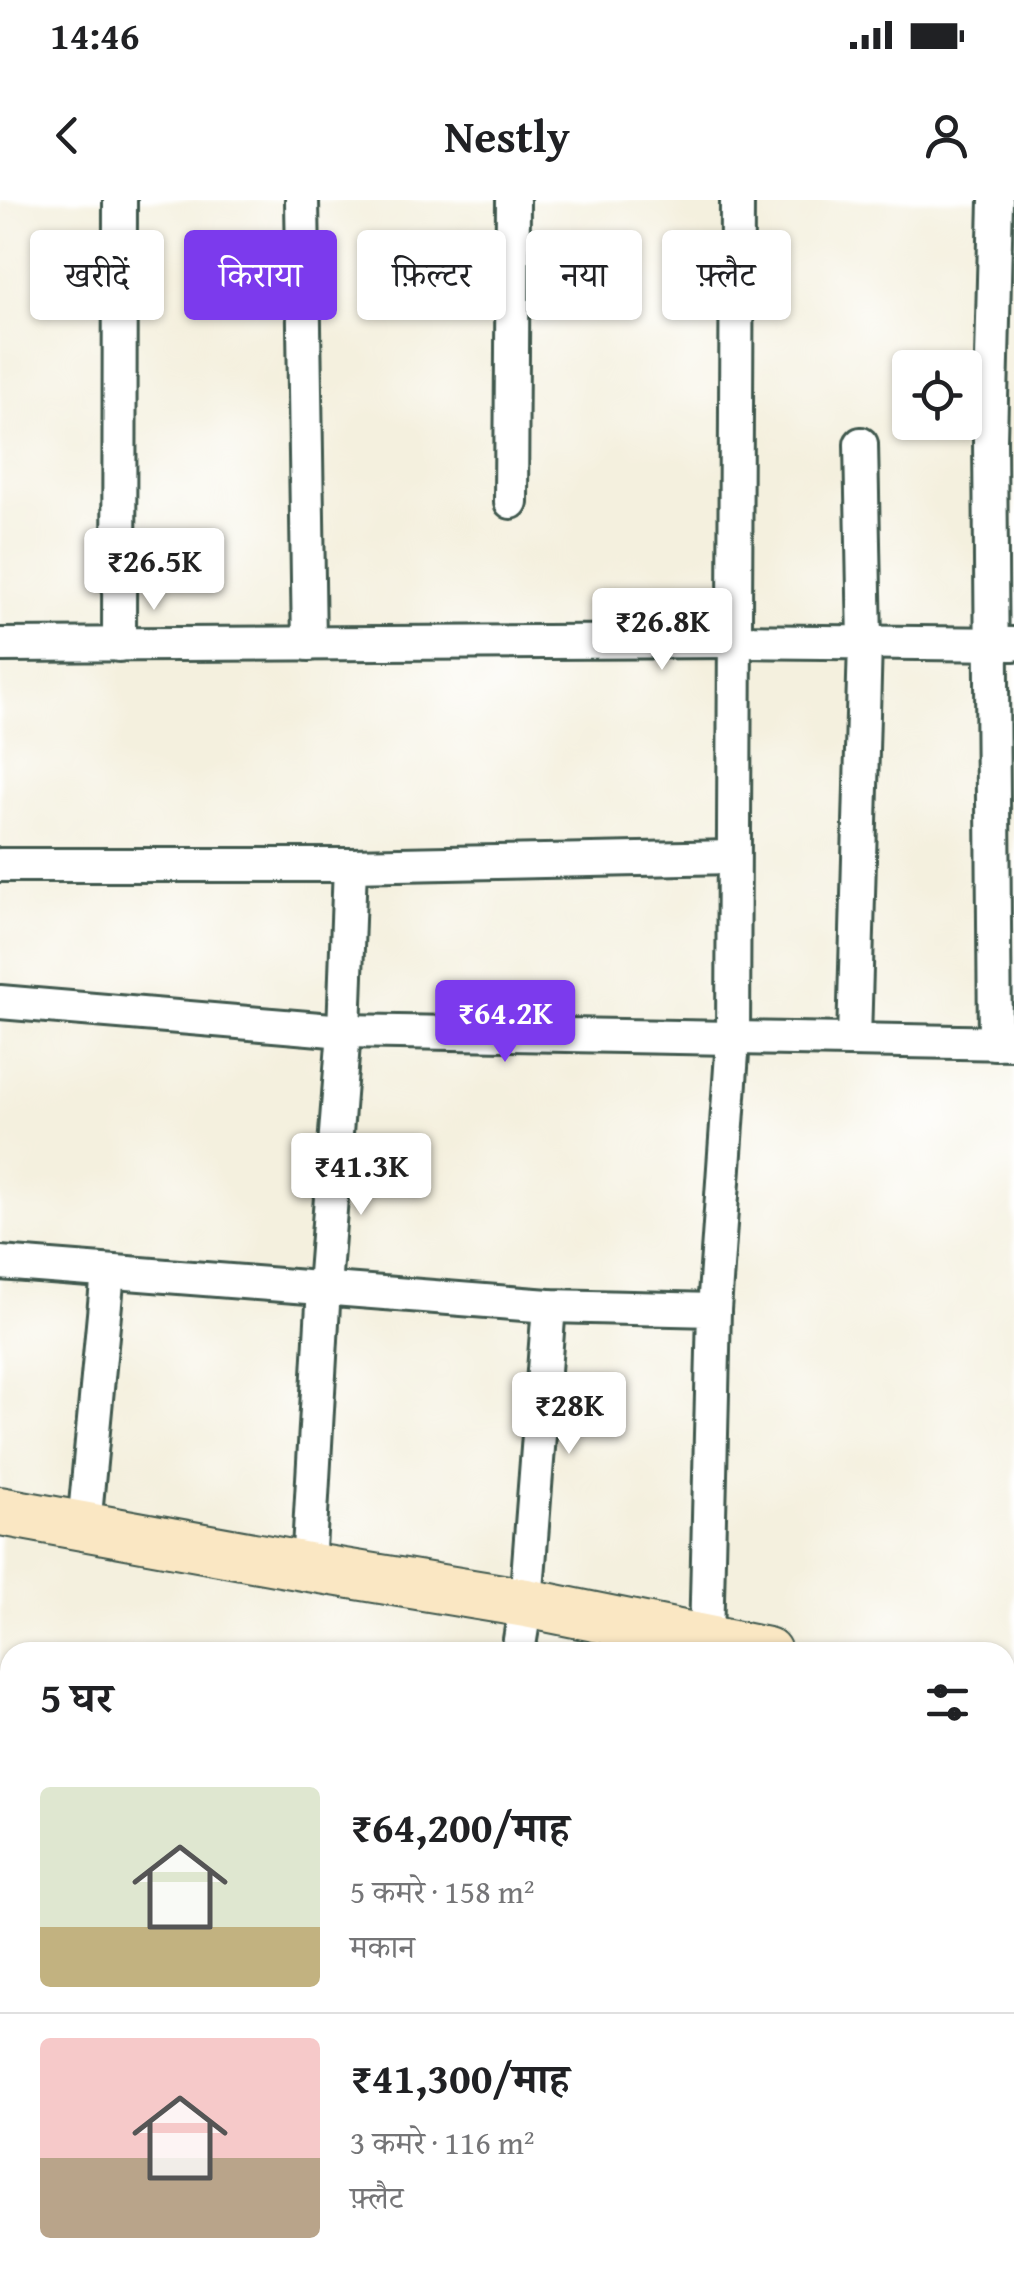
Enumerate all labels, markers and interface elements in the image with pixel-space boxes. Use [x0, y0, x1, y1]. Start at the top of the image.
text: 14:46 [50, 7, 140, 63]
text: Nestly [444, 103, 570, 168]
icon: back [40, 108, 95, 163]
icon: person [919, 108, 974, 163]
chip: खरीदें [30, 230, 164, 320]
chip: किराया [184, 230, 337, 320]
chip: फ़िल्टर [357, 230, 506, 320]
chip: नया [526, 230, 642, 320]
chip: फ़्लैट [662, 230, 791, 320]
map controls [892, 350, 982, 440]
button: locate [892, 350, 982, 440]
pin: ₹26.5K [73, 528, 235, 613]
text: ₹26.5K [106, 537, 202, 584]
pin: ₹26.8K [581, 588, 743, 673]
text: ₹26.8K [614, 597, 710, 644]
pin: ₹64.2K [424, 980, 586, 1065]
text: ₹64.2K [457, 989, 553, 1036]
pin: ₹41.3K [280, 1133, 442, 1218]
text: ₹41.3K [313, 1142, 409, 1189]
pin: ₹28K [510, 1372, 628, 1457]
text: ₹28K [534, 1381, 604, 1428]
text: 5 घर [40, 1666, 113, 1727]
icon: filters [920, 1675, 975, 1730]
text: ₹64,200/माह [350, 1796, 569, 1857]
icon: home [120, 1827, 240, 1947]
text: 5 कमरे · 158 m² [350, 1868, 535, 1915]
text: मकान [350, 1923, 415, 1970]
text: ₹41,300/माह [350, 2047, 569, 2108]
icon: home [120, 2078, 240, 2198]
text: 3 कमरे · 116 m² [350, 2119, 535, 2166]
text: फ़्लैट [350, 2174, 403, 2221]

